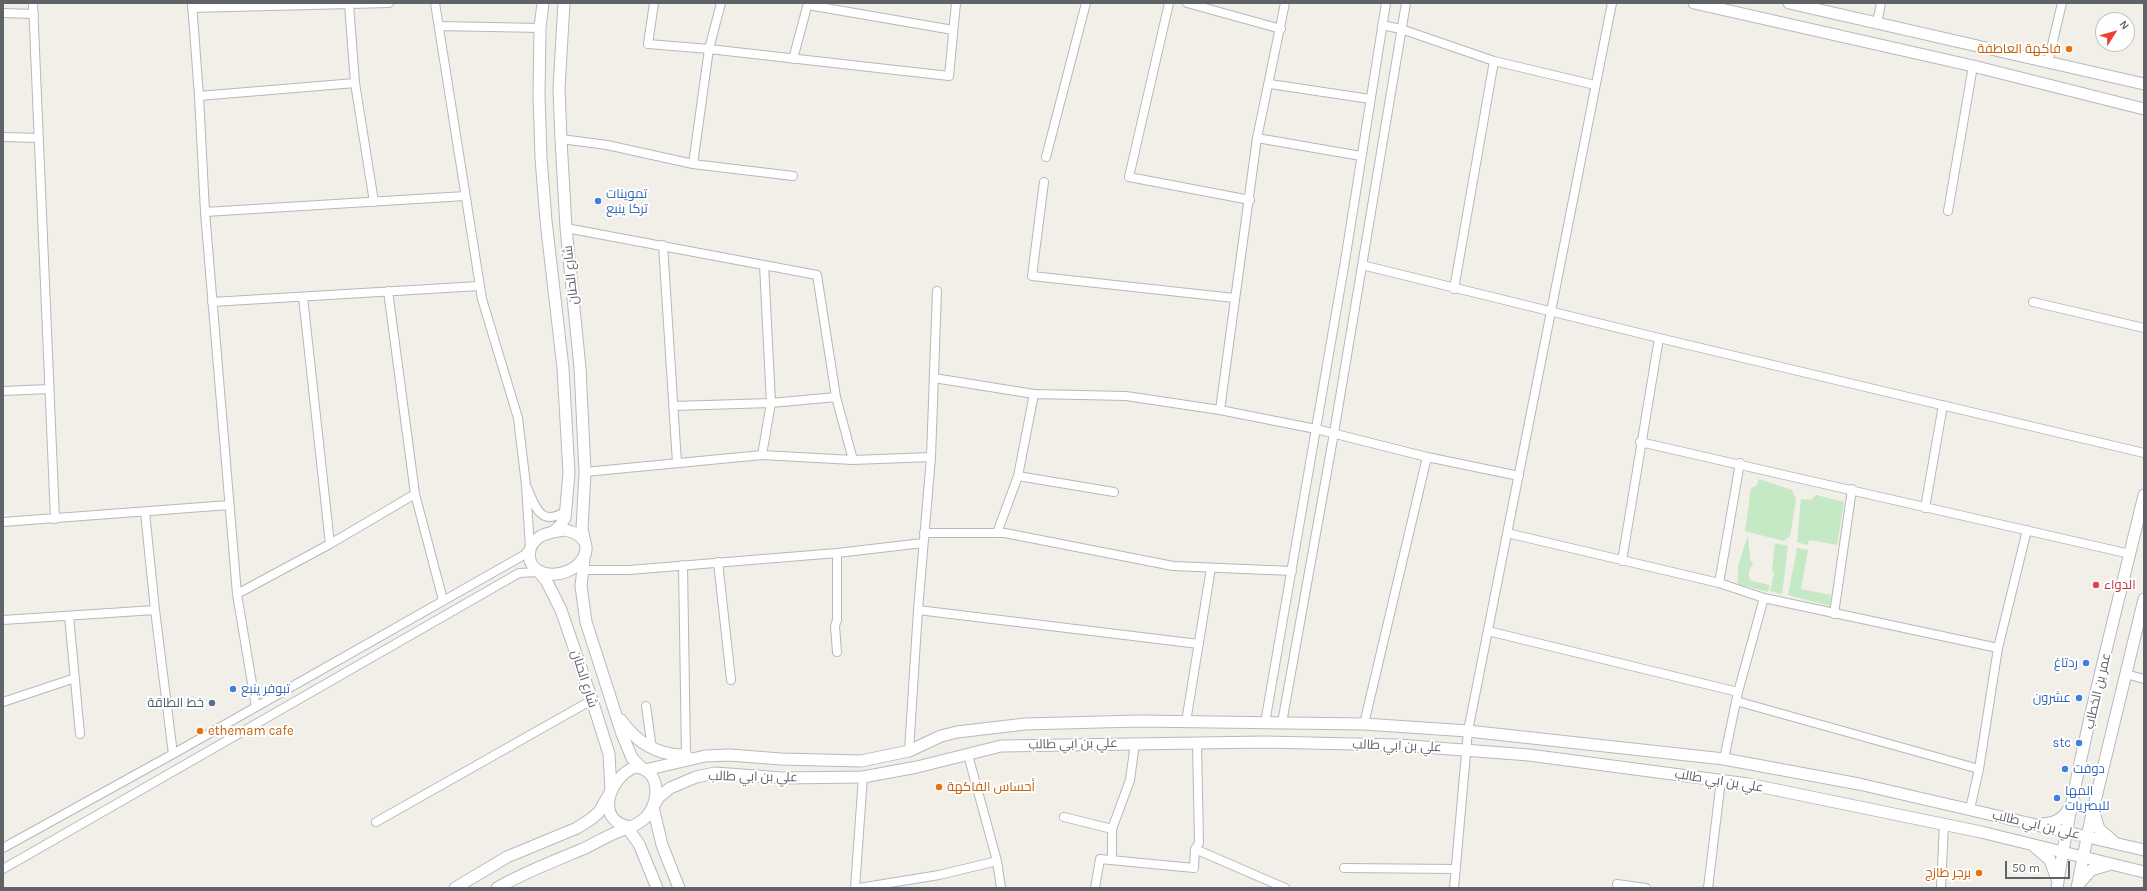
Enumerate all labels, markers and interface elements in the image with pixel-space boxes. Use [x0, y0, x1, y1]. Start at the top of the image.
north arrow [2095, 12, 2135, 52]
text: N [2117, 18, 2132, 32]
place label: فاكهة العاطفة [1977, 41, 2061, 57]
marker: فاكهة العاطفة [2064, 44, 2074, 54]
place label: تموينات تركا ينبع [606, 186, 648, 217]
marker: تموينات تركا ينبع [593, 196, 603, 206]
street label: شارع الحنان [560, 245, 582, 305]
place label: الدواء [2104, 577, 2136, 593]
marker: الدواء [2091, 580, 2101, 590]
street label: شارع الحنان [567, 648, 601, 710]
street label: عمر بن الخطاب [2082, 651, 2114, 731]
place label: ردتاغ [2054, 655, 2078, 671]
marker: ردتاغ [2081, 658, 2091, 668]
place label: تبوفر ينبع [241, 681, 290, 697]
marker: تبوفر ينبع [228, 684, 238, 694]
place label: عشرون [2033, 690, 2071, 706]
marker: عشرون [2074, 693, 2084, 703]
place label: خط الطاقة [147, 695, 204, 711]
marker: خط الطاقة [207, 698, 217, 708]
place label: ethemam cafe [208, 723, 294, 739]
marker: ethemam cafe [195, 726, 205, 736]
street label: علي بن ابي طالب [1028, 735, 1118, 753]
place label: stc [2053, 735, 2071, 751]
street label: علي بن ابي طالب [1352, 737, 1442, 755]
marker: stc [2074, 738, 2084, 748]
place label: دوفت [2073, 761, 2105, 777]
marker: دوفت [2060, 764, 2070, 774]
street label: علي بن ابي طالب [1674, 766, 1764, 796]
street label: علي بن ابي طالب [708, 768, 798, 786]
place label: أحساس الفاكهة [947, 779, 1035, 795]
marker: أحساس الفاكهة [934, 782, 944, 792]
place label: المها للبصريات [2065, 783, 2110, 814]
marker: المها للبصريات [2052, 793, 2062, 803]
street label: علي بن ابي طالب [1991, 807, 2081, 843]
scale bar [2007, 853, 2072, 879]
text: 50 m [2012, 861, 2040, 875]
place label: برجر طازج [1925, 865, 1971, 881]
marker: برجر طازج [1974, 868, 1984, 878]

